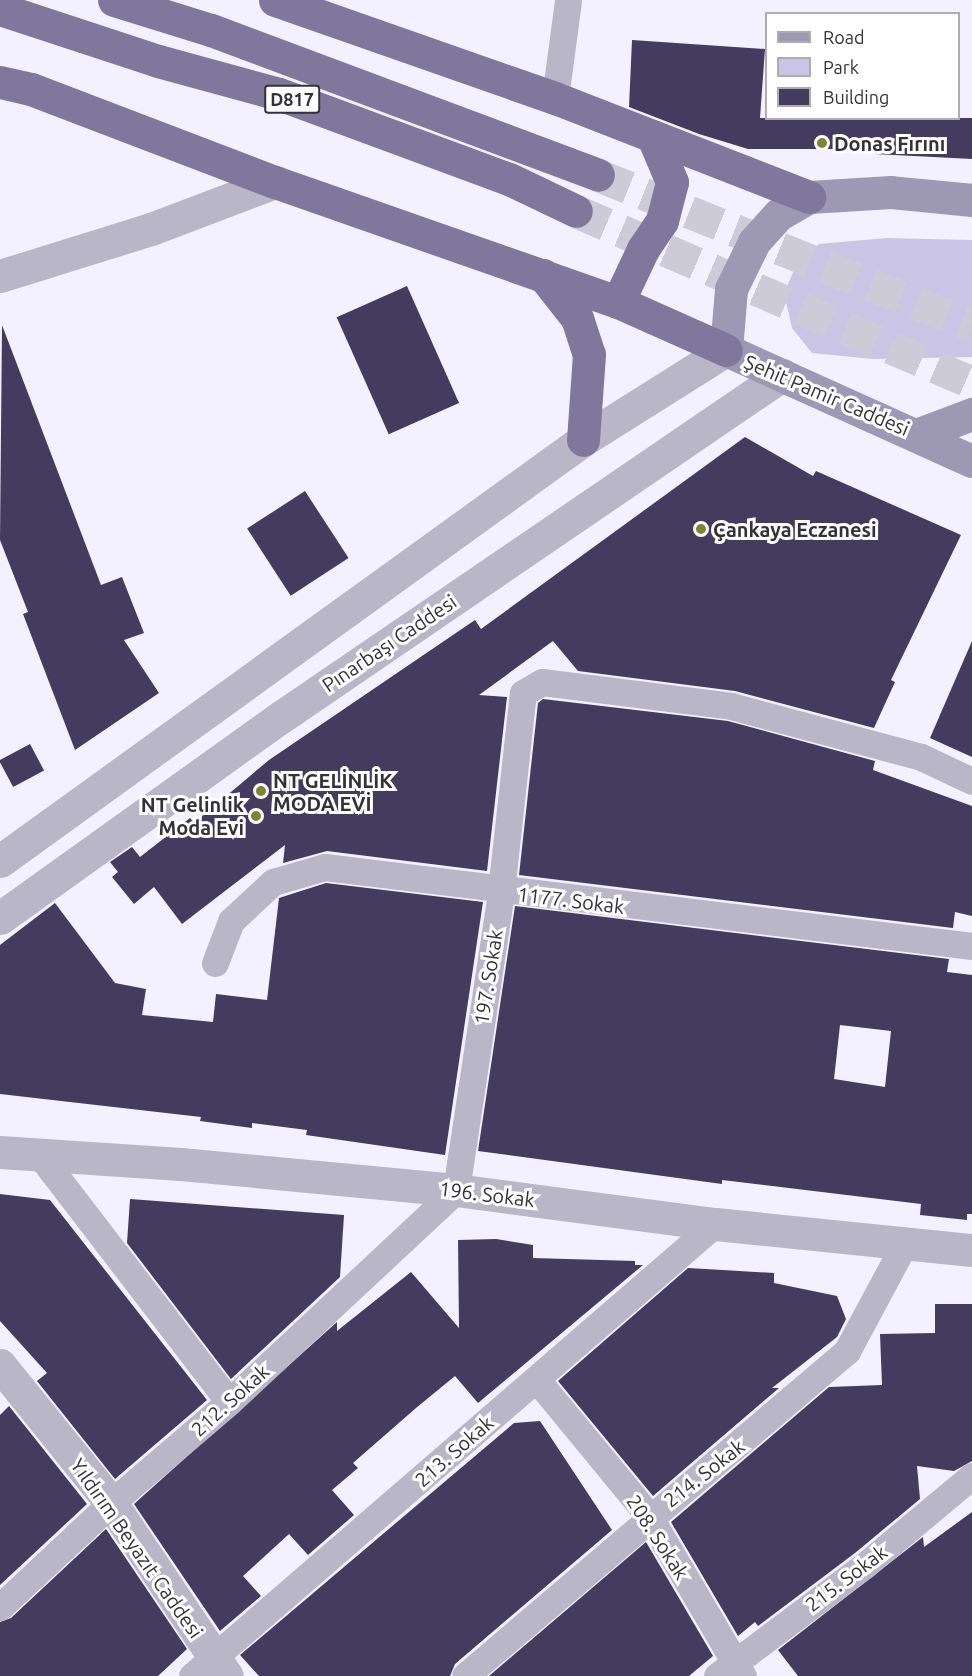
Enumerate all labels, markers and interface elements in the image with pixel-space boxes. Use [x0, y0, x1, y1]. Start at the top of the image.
legend [765, 12, 960, 120]
text: Road [823, 27, 865, 47]
text: Park [823, 57, 859, 77]
road number: D817 [264, 84, 320, 114]
text: Building [823, 87, 889, 107]
place label: Donas Fırını [834, 131, 945, 155]
marker: Donas Fırını [815, 136, 829, 150]
street label: Şehit Pamir Caddesi [741, 349, 913, 441]
place label: Çankaya Eczanesi [713, 517, 876, 541]
marker: Çankaya Eczanesi [694, 522, 708, 536]
street label: Pınarbaşı Caddesi [317, 589, 461, 697]
place label: NT GELİNLİK MODA EVİ [273, 768, 393, 815]
marker: NT GELİNLİK MODA EVİ [254, 784, 268, 798]
place label: NT Gelinlik Moda Evi [141, 792, 244, 839]
marker: NT Gelinlik Moda Evi [249, 809, 263, 823]
street label: 1177. Sokak [516, 882, 626, 918]
street label: 197. Sokak [469, 928, 507, 1026]
street label: 196. Sokak [438, 1176, 536, 1212]
street label: 212. Sokak [186, 1359, 274, 1441]
street label: 213. Sokak [410, 1410, 498, 1492]
street label: 214. Sokak [659, 1434, 749, 1512]
street label: Yıldırım Beyazıt Caddesi [66, 1453, 208, 1643]
street label: 208. Sokak [622, 1490, 694, 1584]
street label: 215. Sokak [800, 1540, 892, 1616]

